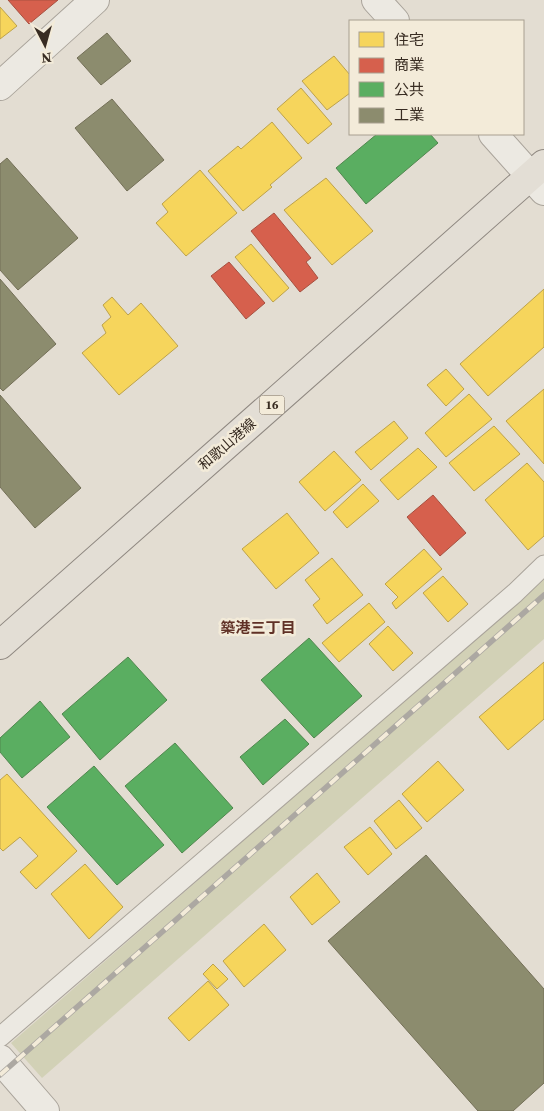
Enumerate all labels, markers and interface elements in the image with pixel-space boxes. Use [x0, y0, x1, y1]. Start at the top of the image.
north arrow [20, 20, 70, 70]
legend [349, 20, 524, 135]
text: 住宅 [394, 29, 424, 50]
text: N [40, 47, 52, 68]
text: 商業 [394, 54, 424, 75]
text: 公共 [394, 79, 424, 100]
text: 工業 [394, 104, 424, 125]
road number: 16 [260, 396, 284, 414]
street label: 和歌山港線 [194, 413, 260, 475]
district label: 築港三丁目 [220, 617, 296, 638]

